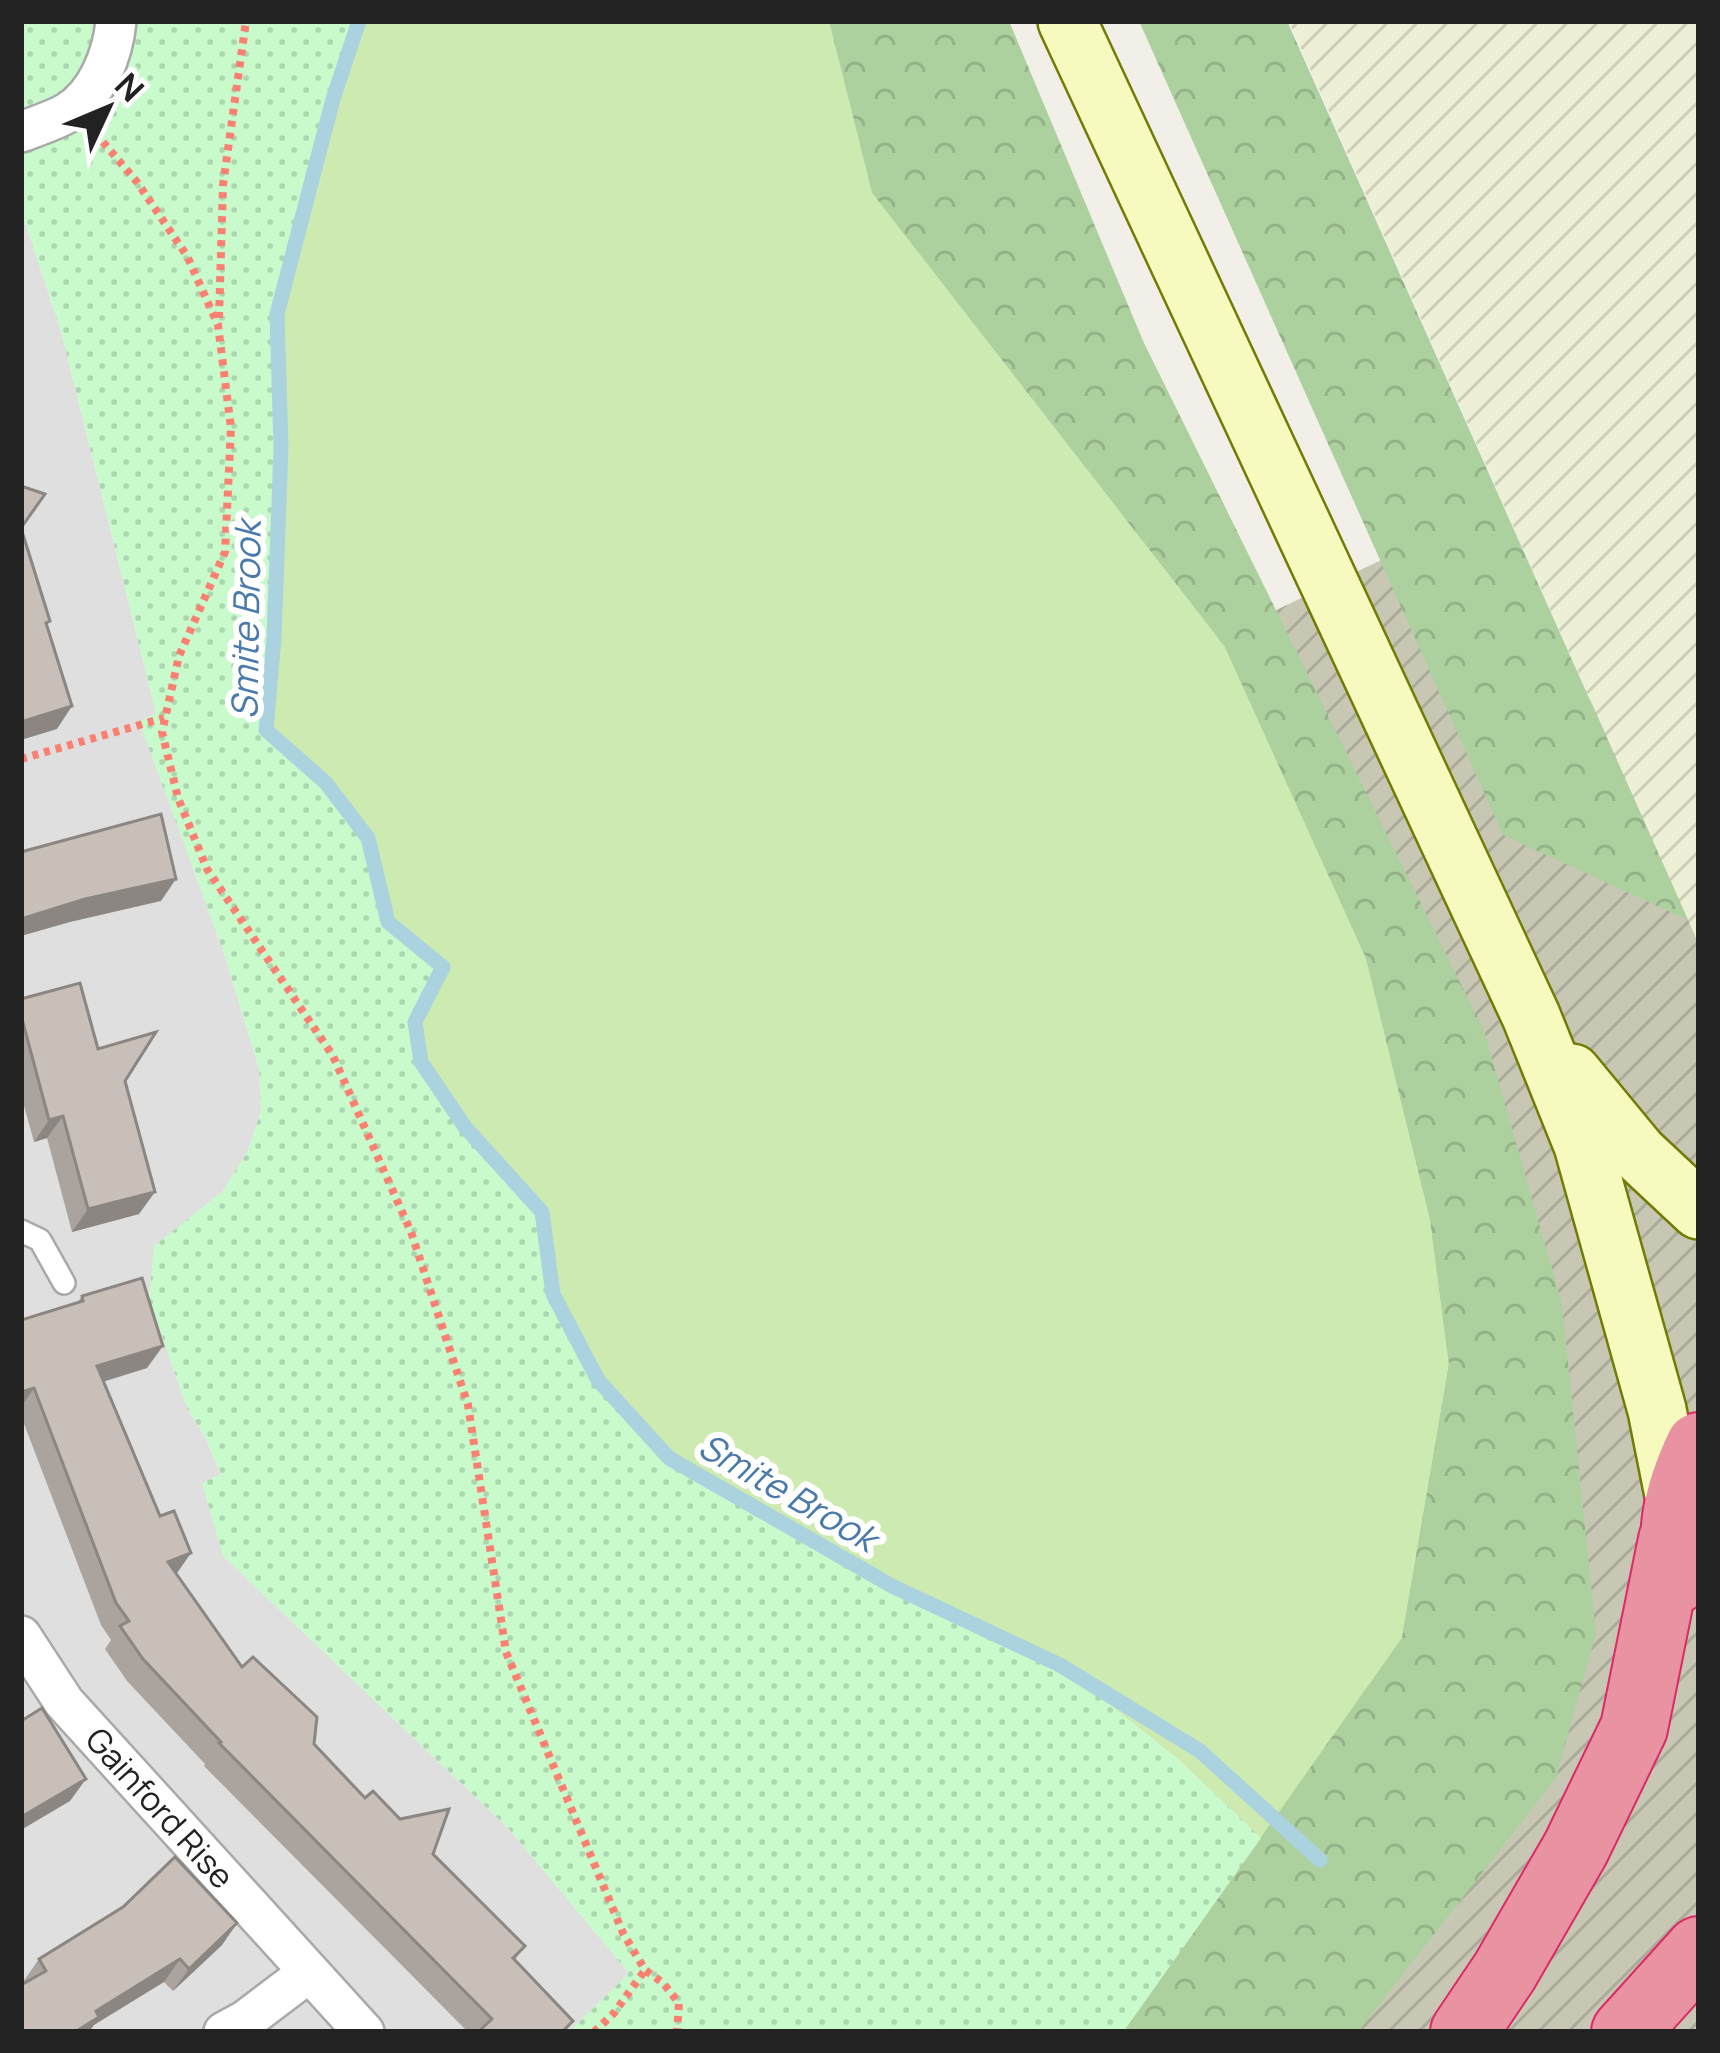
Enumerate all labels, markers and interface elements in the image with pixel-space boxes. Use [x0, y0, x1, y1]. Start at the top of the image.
north arrow [48, 48, 168, 168]
text: N [106, 63, 154, 111]
water label: Smite Brook [219, 515, 272, 720]
water label: Smite Brook [690, 1421, 891, 1565]
street label: Gainford Rise [76, 1717, 245, 1898]

